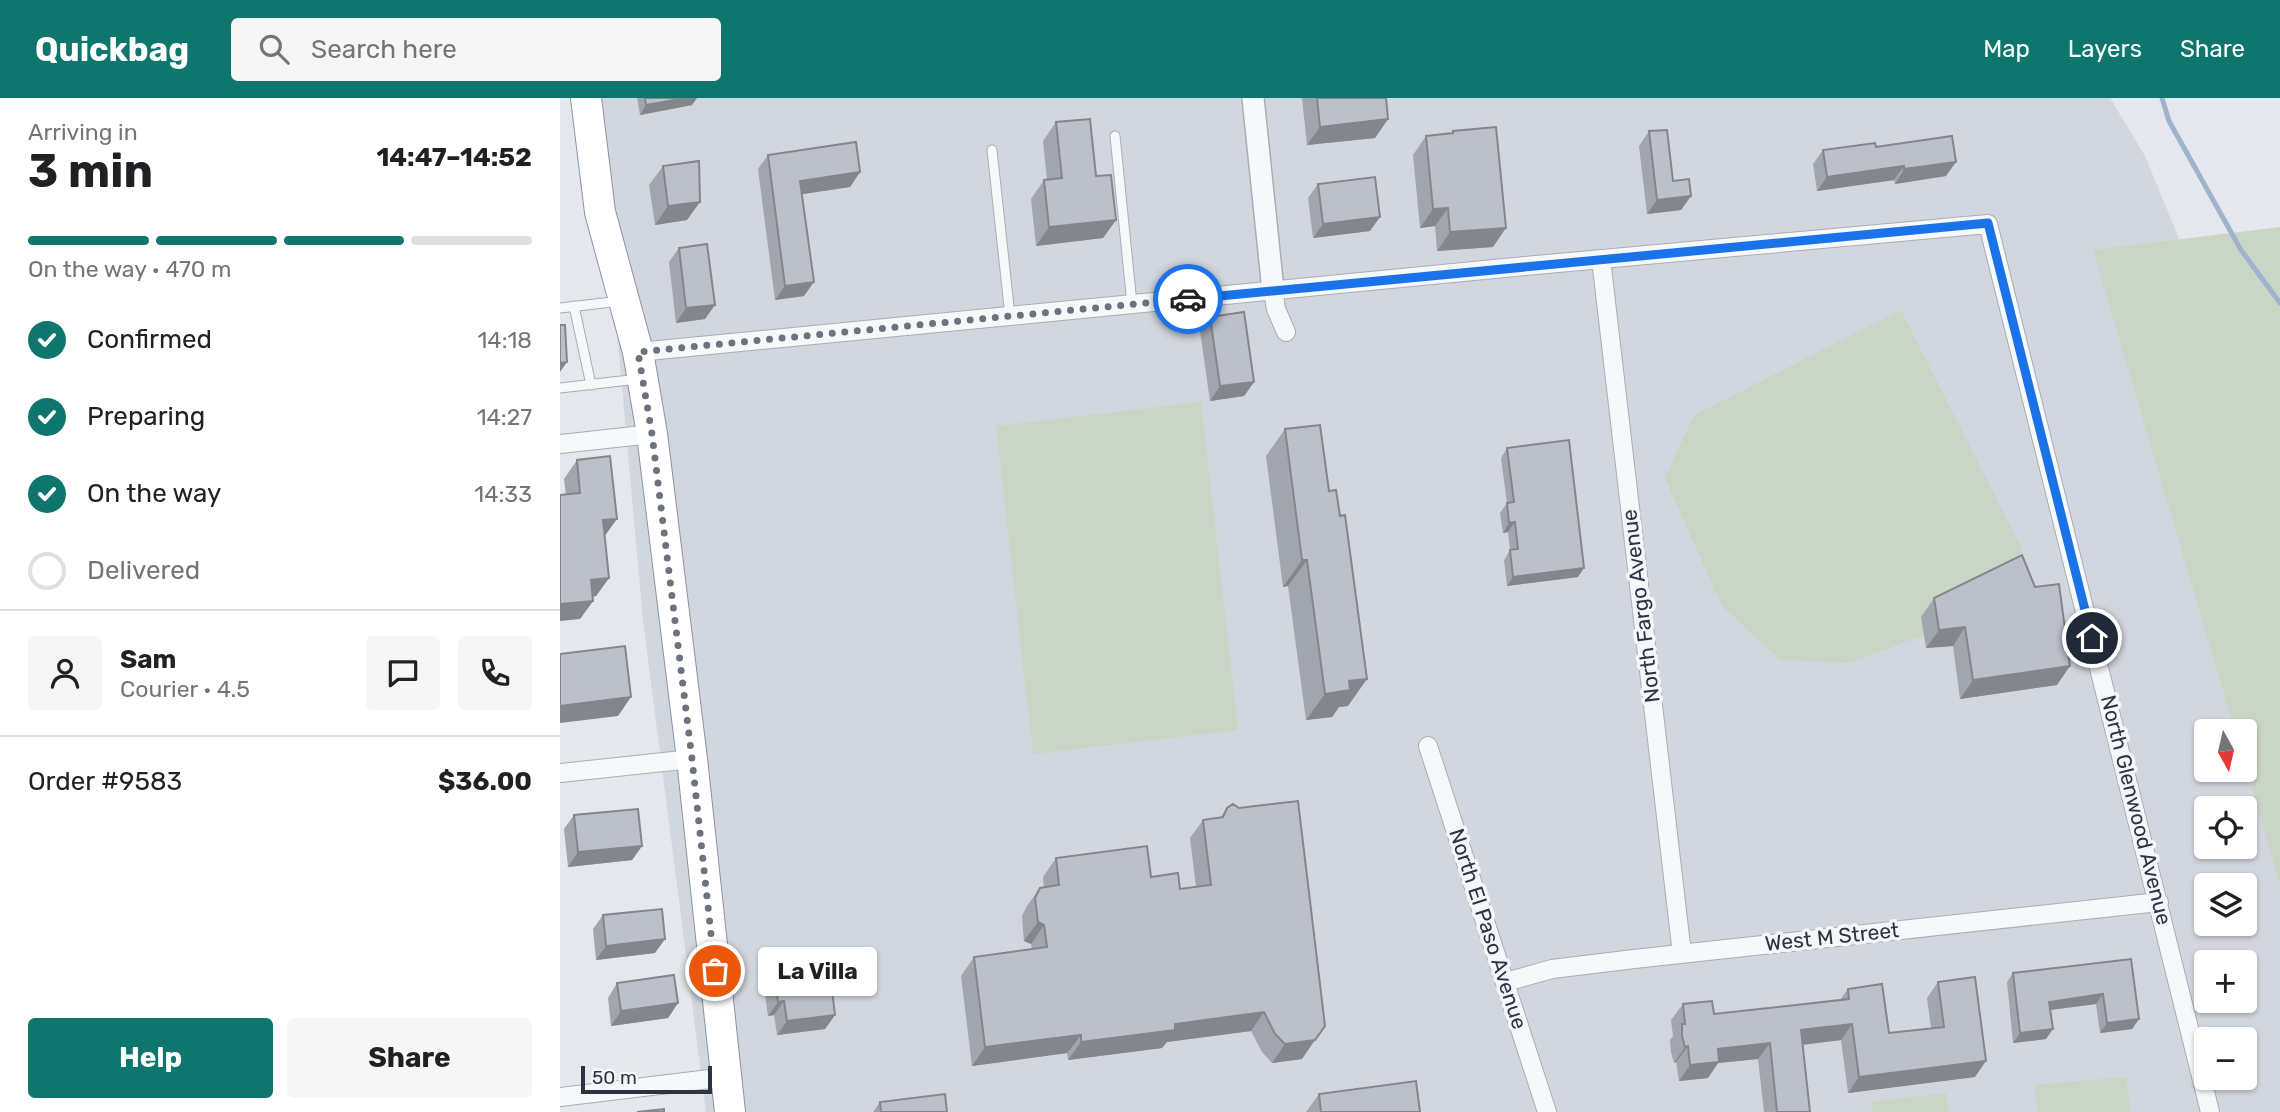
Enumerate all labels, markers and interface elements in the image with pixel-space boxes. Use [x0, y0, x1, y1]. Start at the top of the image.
search box [231, 18, 721, 81]
text: Quickbag [35, 30, 189, 69]
icon: search [255, 30, 293, 68]
text: Search here [311, 34, 457, 65]
text: Map [1983, 35, 2030, 63]
text: Layers [2068, 35, 2142, 63]
text: Share [2180, 35, 2245, 63]
text: Arriving in [28, 118, 138, 146]
text: 14:47–14:52 [376, 142, 532, 173]
text: 3 min [28, 144, 153, 199]
text: On the way · 470 m [28, 255, 232, 283]
courier [1153, 264, 1223, 334]
icon: car [1169, 280, 1207, 318]
icon: check [28, 321, 66, 359]
text: Confirmed [87, 324, 212, 355]
text: 14:18 [478, 326, 532, 354]
icon: check [28, 398, 66, 436]
text: Preparing [87, 401, 205, 432]
text: 14:27 [477, 403, 532, 431]
icon: check [28, 475, 66, 513]
text: On the way [87, 478, 221, 509]
text: 14:33 [474, 480, 532, 508]
street label: North Fargo Avenue [1616, 508, 1665, 704]
text: Delivered [87, 555, 200, 586]
pin [2062, 608, 2122, 668]
icon: home [2073, 619, 2111, 657]
button: person [28, 636, 102, 710]
button: chat [366, 636, 440, 710]
button: phone [458, 636, 532, 710]
text: Sam [120, 644, 176, 675]
text: Courier · 4.5 [120, 675, 250, 703]
street label: North Glenwood Avenue [2096, 692, 2177, 927]
north arrow [2194, 719, 2258, 782]
map controls [2194, 719, 2257, 1090]
text: Order #9583 [28, 766, 182, 797]
text: $36.00 [438, 766, 532, 797]
button: locate [2194, 796, 2257, 859]
street label: North El Paso Avenue [1444, 825, 1533, 1032]
button: layers [2194, 873, 2257, 936]
street label: West M Street [1764, 917, 1900, 956]
pin [685, 941, 745, 1001]
callout: La Villa [757, 946, 876, 996]
button: + [2194, 950, 2257, 1013]
icon: bag [696, 952, 734, 990]
text: La Villa [777, 957, 858, 985]
button: Help [28, 1018, 273, 1098]
button: Share [287, 1018, 532, 1098]
button: − [2194, 1027, 2257, 1090]
scale bar [581, 1063, 712, 1095]
text: 50 m [592, 1066, 637, 1089]

